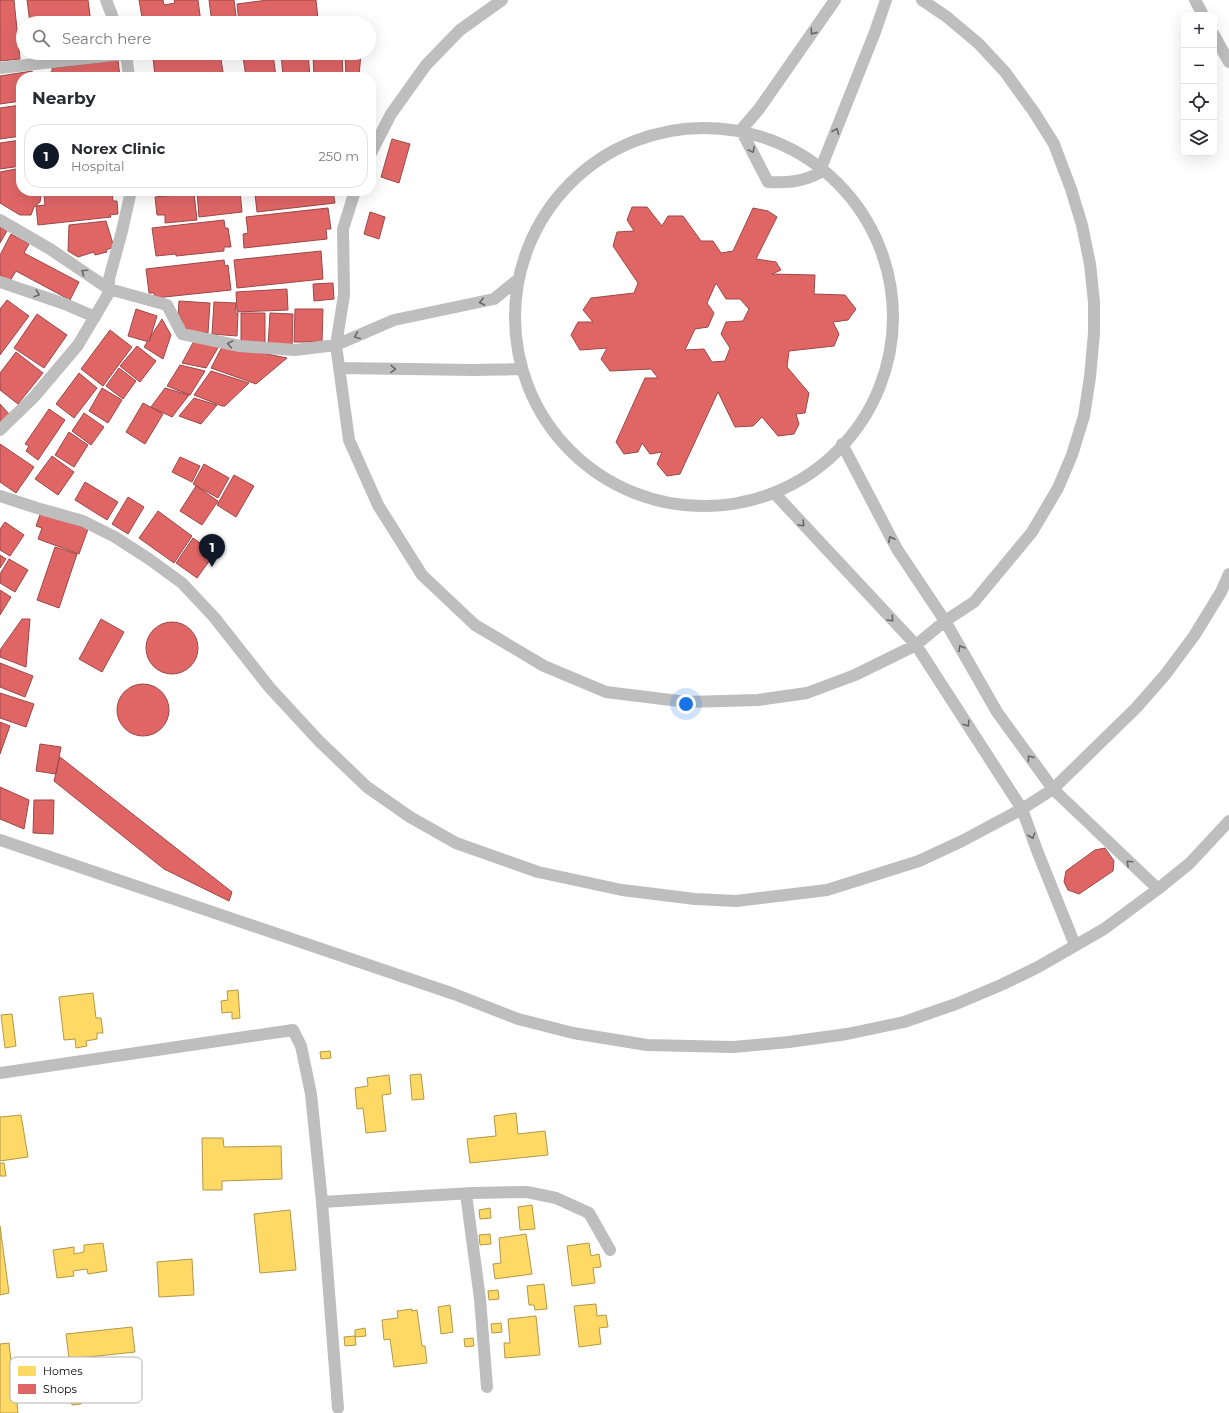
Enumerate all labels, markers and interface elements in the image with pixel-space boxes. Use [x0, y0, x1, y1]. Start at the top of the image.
map controls [1181, 12, 1217, 156]
button: + [1181, 12, 1217, 48]
search box [16, 16, 376, 60]
icon: search [30, 27, 52, 49]
one-way arrow [810, 28, 818, 35]
text: Search here [62, 29, 151, 48]
button: − [1181, 48, 1217, 84]
button: locate [1181, 84, 1217, 120]
text: Nearby [32, 88, 96, 108]
button: layers [1181, 120, 1217, 156]
one-way arrow [832, 128, 840, 135]
text: Norex Clinic [71, 139, 165, 158]
one-way arrow [747, 146, 755, 153]
text: 1 [43, 148, 49, 164]
text: 250 m [318, 148, 359, 164]
text: Hospital [71, 158, 124, 174]
one-way arrow [81, 269, 88, 277]
one-way arrow [33, 289, 40, 297]
one-way arrow [479, 297, 485, 305]
one-way arrow [354, 331, 362, 339]
one-way arrow [227, 340, 233, 348]
one-way arrow [390, 365, 396, 373]
one-way arrow [798, 519, 805, 527]
pin: 1 [199, 534, 225, 567]
one-way arrow [888, 535, 896, 543]
one-way arrow [886, 614, 894, 622]
one-way arrow [958, 645, 965, 652]
your location [676, 694, 696, 714]
one-way arrow [962, 720, 970, 727]
one-way arrow [1028, 755, 1035, 762]
one-way arrow [1027, 832, 1036, 839]
one-way arrow [1127, 860, 1134, 867]
legend [10, 1357, 142, 1403]
text: Homes [43, 1364, 83, 1378]
text: Shops [43, 1382, 78, 1396]

